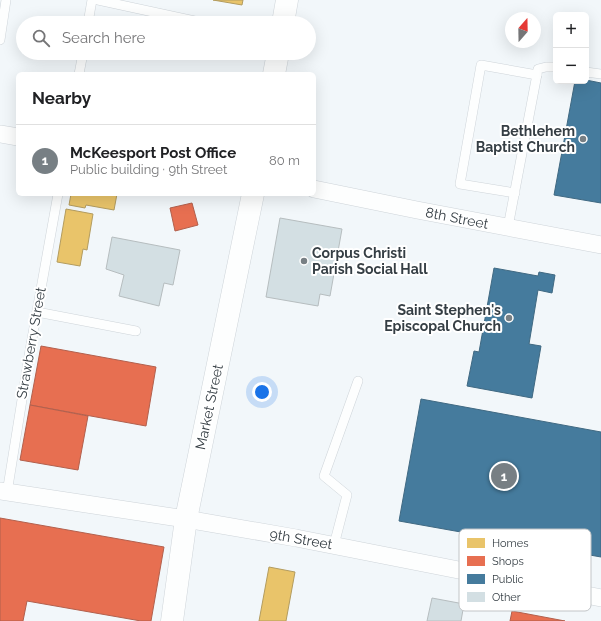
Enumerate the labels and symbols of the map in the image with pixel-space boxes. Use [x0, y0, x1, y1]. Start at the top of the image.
north arrow [505, 12, 541, 48]
place label: Bethlehem Baptist Church [476, 123, 575, 155]
marker: Bethlehem Baptist Church [578, 134, 588, 144]
street label: 8th Street [424, 204, 490, 232]
place label: Corpus Christi Parish Social Hall [312, 245, 428, 277]
marker: Corpus Christi Parish Social Hall [299, 256, 309, 266]
street label: Strawberry Street [13, 286, 49, 400]
place label: Saint Stephen's Episcopal Church [384, 302, 501, 334]
marker: Saint Stephen's Episcopal Church [504, 313, 514, 323]
street label: Market Street [192, 362, 226, 451]
your location [252, 382, 272, 402]
pin: 1 [491, 461, 517, 491]
street label: 9th Street [268, 526, 334, 552]
legend [459, 529, 591, 611]
text: Homes [492, 537, 528, 550]
text: Shops [492, 555, 524, 568]
text: Public [492, 573, 524, 586]
text: Other [492, 591, 521, 604]

